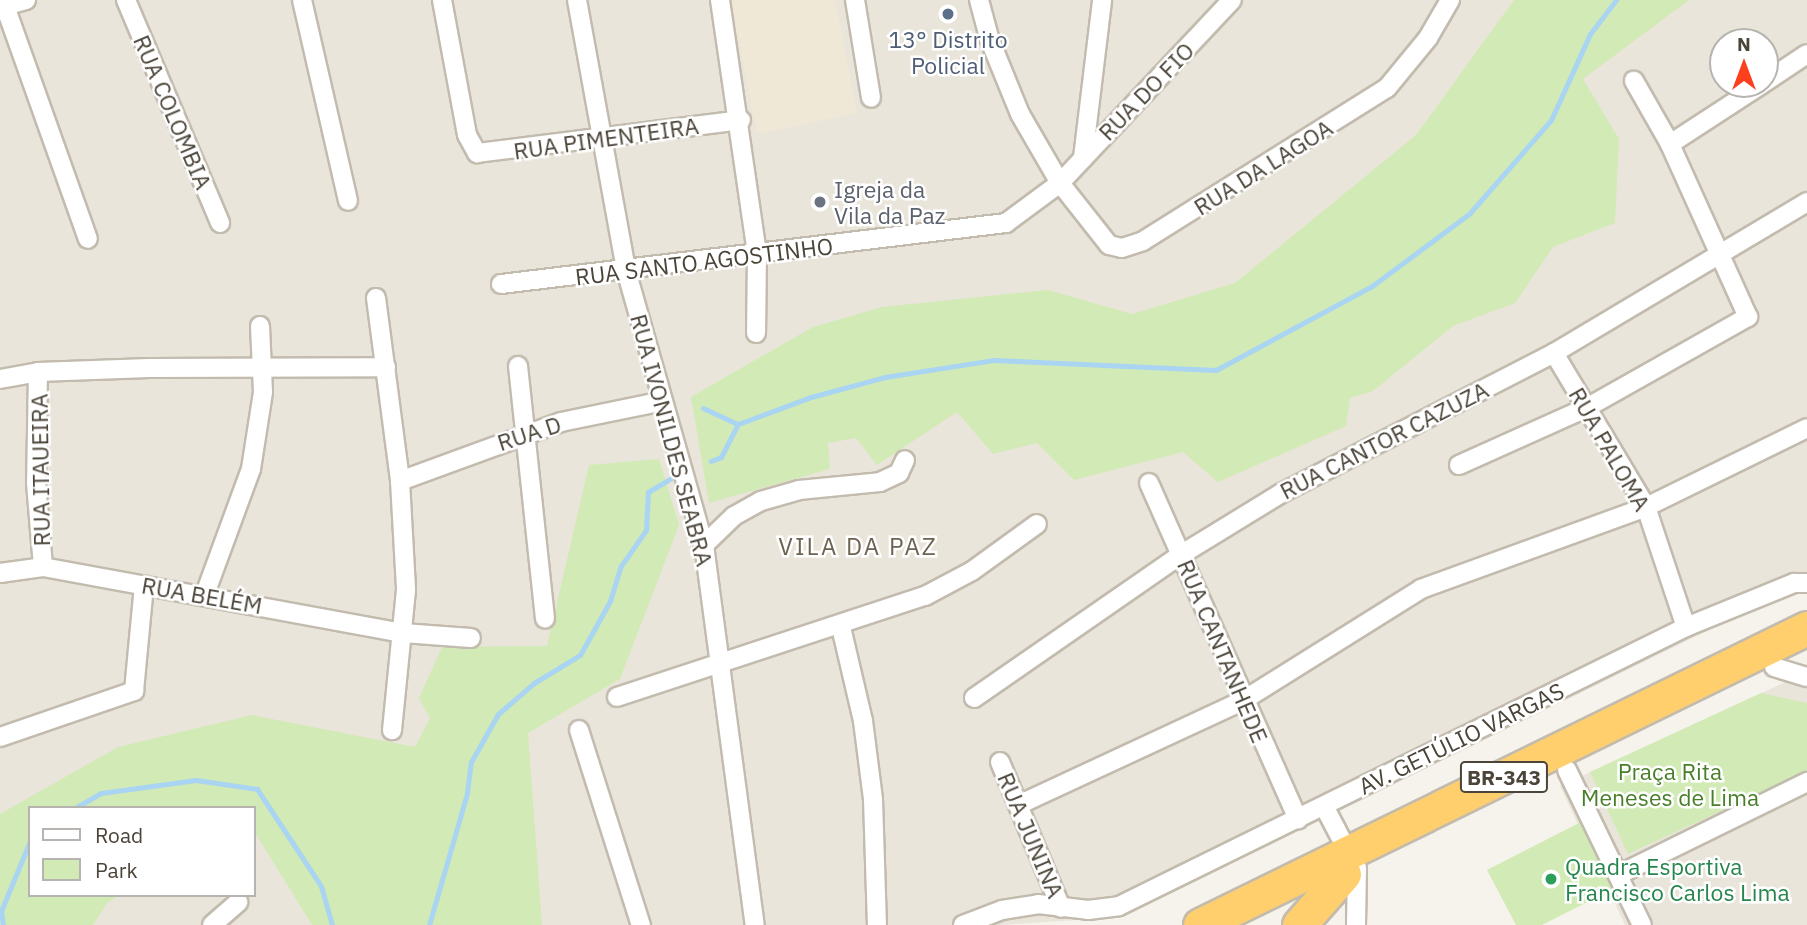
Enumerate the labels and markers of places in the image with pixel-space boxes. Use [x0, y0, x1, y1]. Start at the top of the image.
marker: 13° Distrito Policial [940, 6, 956, 22]
place label: 13° Distrito Policial [888, 25, 1008, 79]
place label: Igreja da Vila da Paz [834, 175, 945, 229]
marker: Igreja da Vila da Paz [812, 194, 828, 210]
place label: Quadra Esportiva Francisco Carlos Lima [1565, 852, 1790, 906]
marker: Quadra Esportiva Francisco Carlos Lima [1543, 871, 1559, 887]

